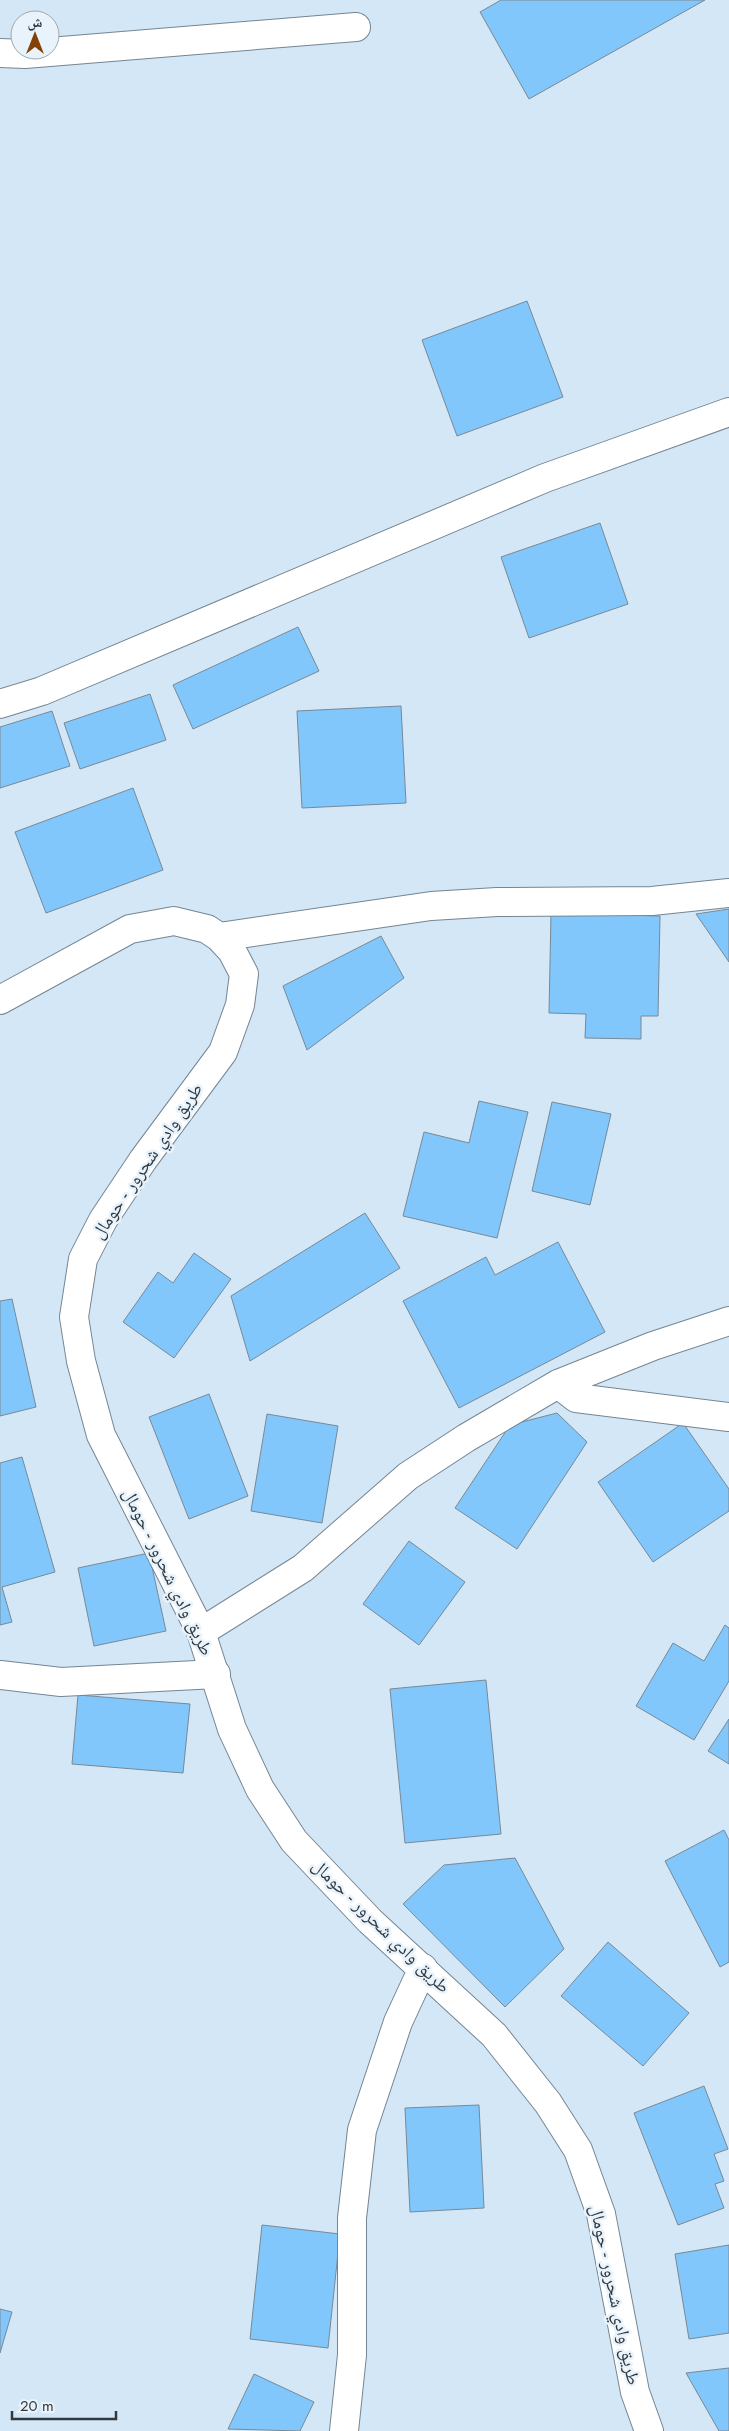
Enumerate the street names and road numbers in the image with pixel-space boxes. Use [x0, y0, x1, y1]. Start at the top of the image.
street label: طريق وادي شحرور - حومال [85, 1078, 210, 1245]
street label: طريق وادي شحرور - حومال [115, 1484, 220, 1661]
street label: طريق وادي شحرور - حومال [305, 1853, 456, 2000]
street label: طريق وادي شحرور - حومال [582, 2203, 647, 2388]

